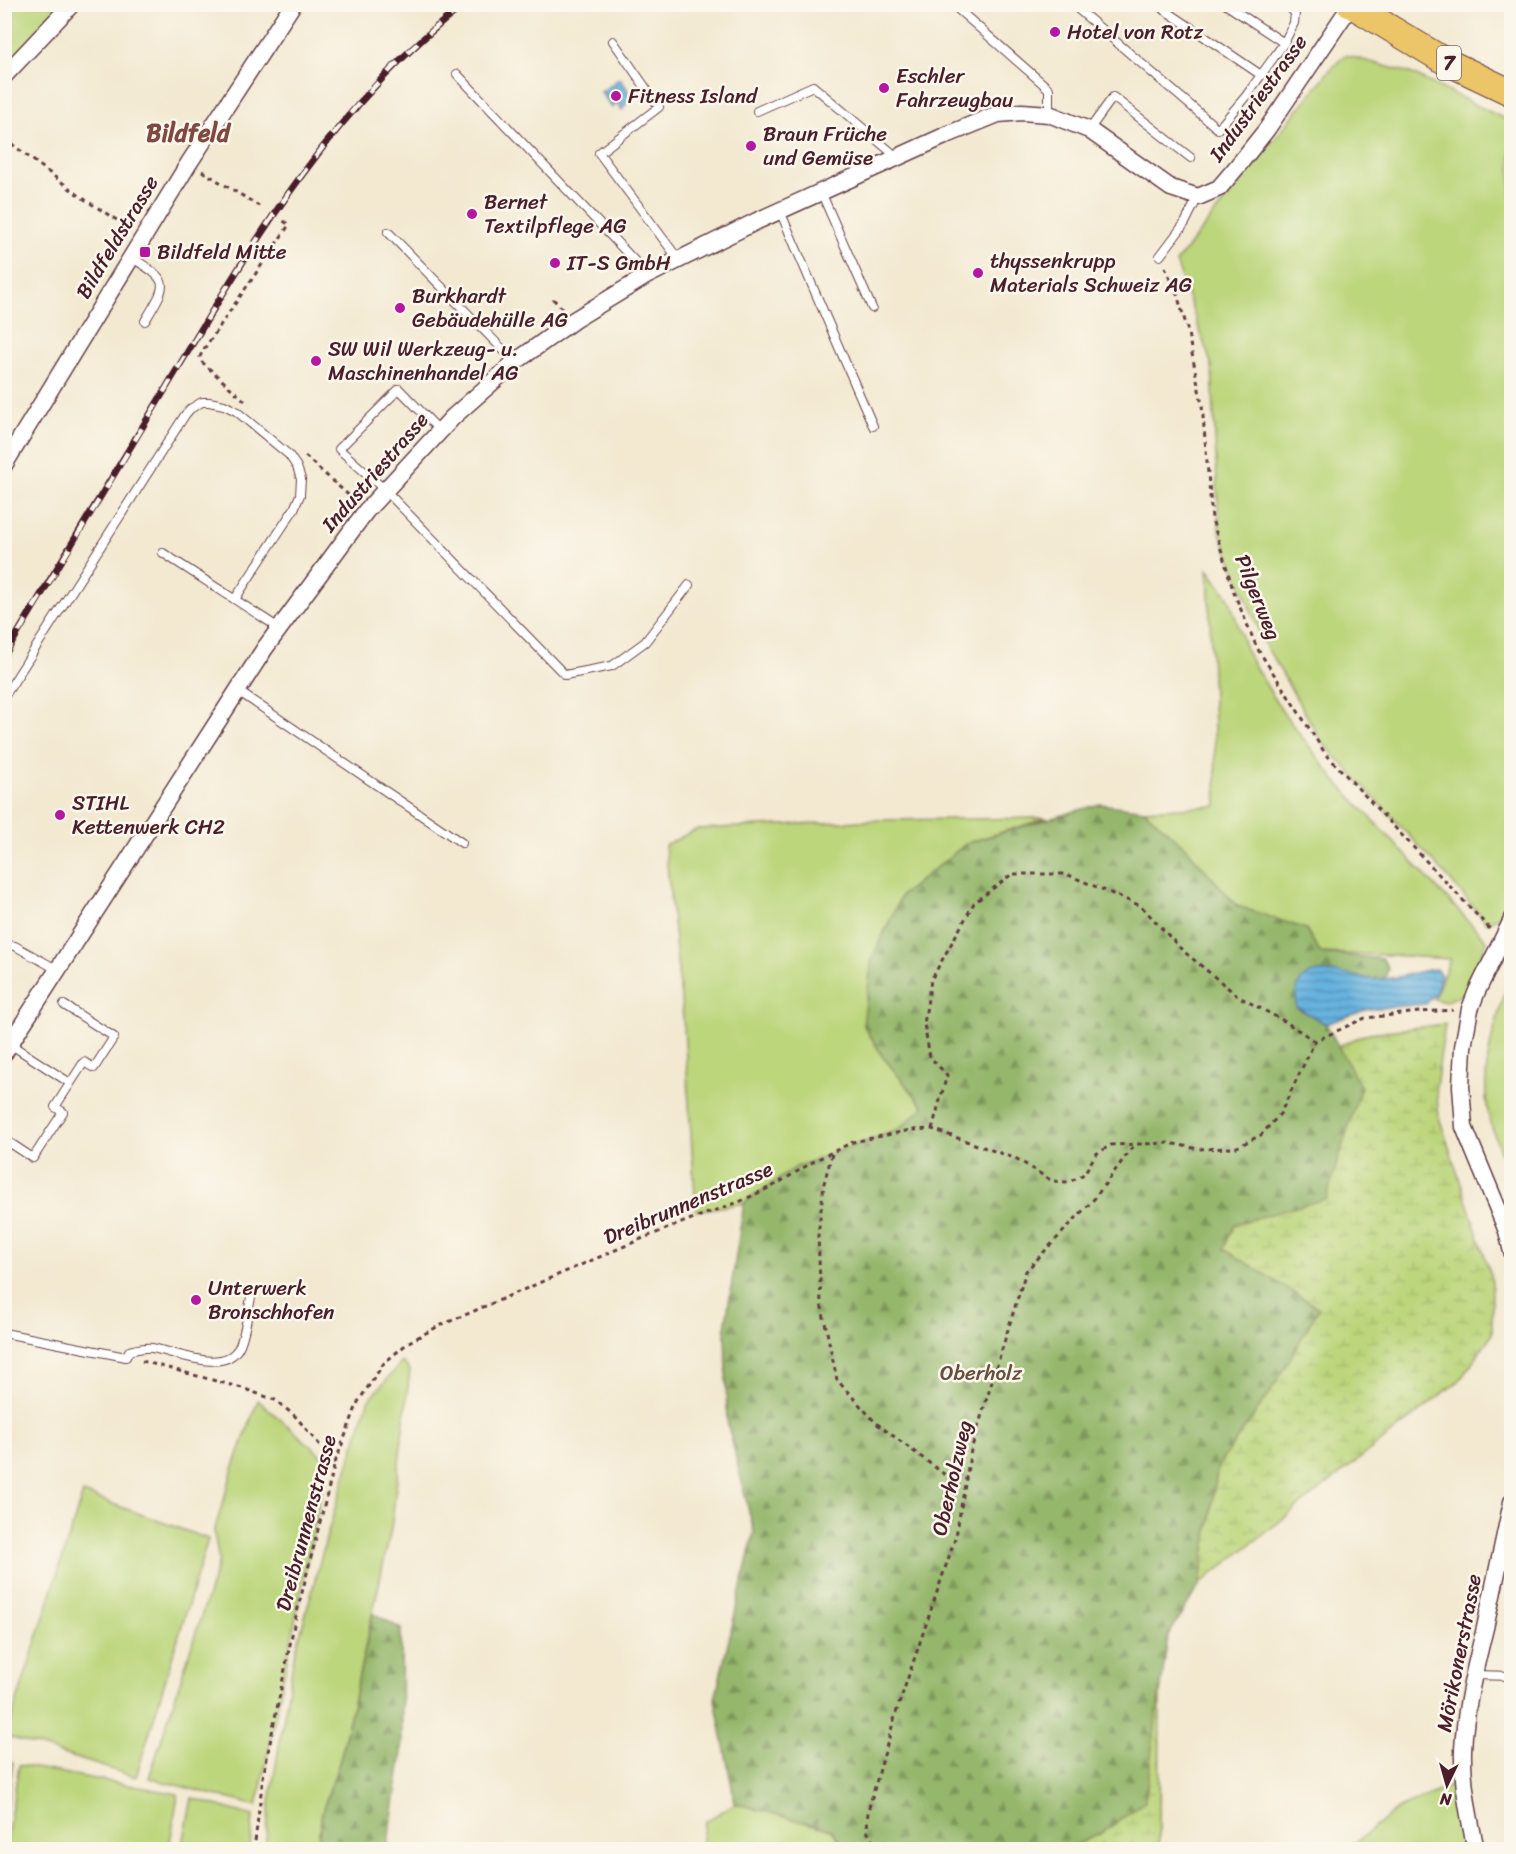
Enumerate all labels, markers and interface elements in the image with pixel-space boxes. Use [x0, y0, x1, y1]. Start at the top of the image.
place label: Hotel von Rotz [1067, 13, 1203, 51]
marker: Hotel von Rotz [1048, 25, 1062, 39]
street label: Industriestrasse [1198, 26, 1318, 171]
road number: 7 [1437, 46, 1461, 80]
place label: Eschler Fahrzeugbau [896, 57, 1014, 119]
place label: Fitness Island [628, 77, 759, 115]
marker: Eschler Fahrzeugbau [877, 81, 891, 95]
marker: Fitness Island [609, 89, 623, 103]
district label: Bildfeld [146, 112, 232, 154]
place label: Braun Früche und Gemüse [763, 115, 887, 177]
marker: Braun Früche und Gemüse [744, 139, 758, 153]
street label: Bildfeldstrasse [65, 167, 169, 306]
place label: Bernet Textilpflege AG [484, 183, 626, 245]
marker: Bernet Textilpflege AG [465, 207, 479, 221]
place label: Bildfeld Mitte [157, 233, 287, 271]
place label: thyssenkrupp Materials Schweiz AG [990, 242, 1192, 304]
place label: IT-S GmbH [566, 244, 671, 282]
marker: Bildfeld Mitte [138, 245, 152, 259]
marker: IT-S GmbH [548, 256, 562, 270]
marker: thyssenkrupp Materials Schweiz AG [971, 266, 985, 280]
place label: Burkhardt Gebäudehülle AG [412, 277, 568, 339]
marker: Burkhardt Gebäudehülle AG [393, 301, 407, 315]
place label: SW Wil Werkzeug- u. Maschinenhandel AG [328, 330, 519, 392]
marker: SW Wil Werkzeug- u. Maschinenhandel AG [309, 354, 323, 368]
street label: Industriestrasse [311, 403, 439, 542]
street label: Pilgerweg [1224, 548, 1293, 646]
place label: STIHL Kettenwerk CH2 [72, 784, 225, 846]
marker: STIHL Kettenwerk CH2 [53, 808, 67, 822]
street label: Dreibrunnenstrasse [597, 1150, 779, 1256]
place label: Unterwerk Bronschhofen [208, 1269, 334, 1331]
marker: Unterwerk Bronschhofen [189, 1293, 203, 1307]
park label: Oberholz [940, 1354, 1023, 1392]
street label: Oberholzweg [920, 1416, 984, 1539]
street label: Dreibrunnenstrasse [264, 1431, 348, 1615]
street label: Mörikonerstrasse [1425, 1570, 1493, 1735]
north arrow [1417, 1755, 1477, 1815]
text: N [1438, 1784, 1454, 1814]

